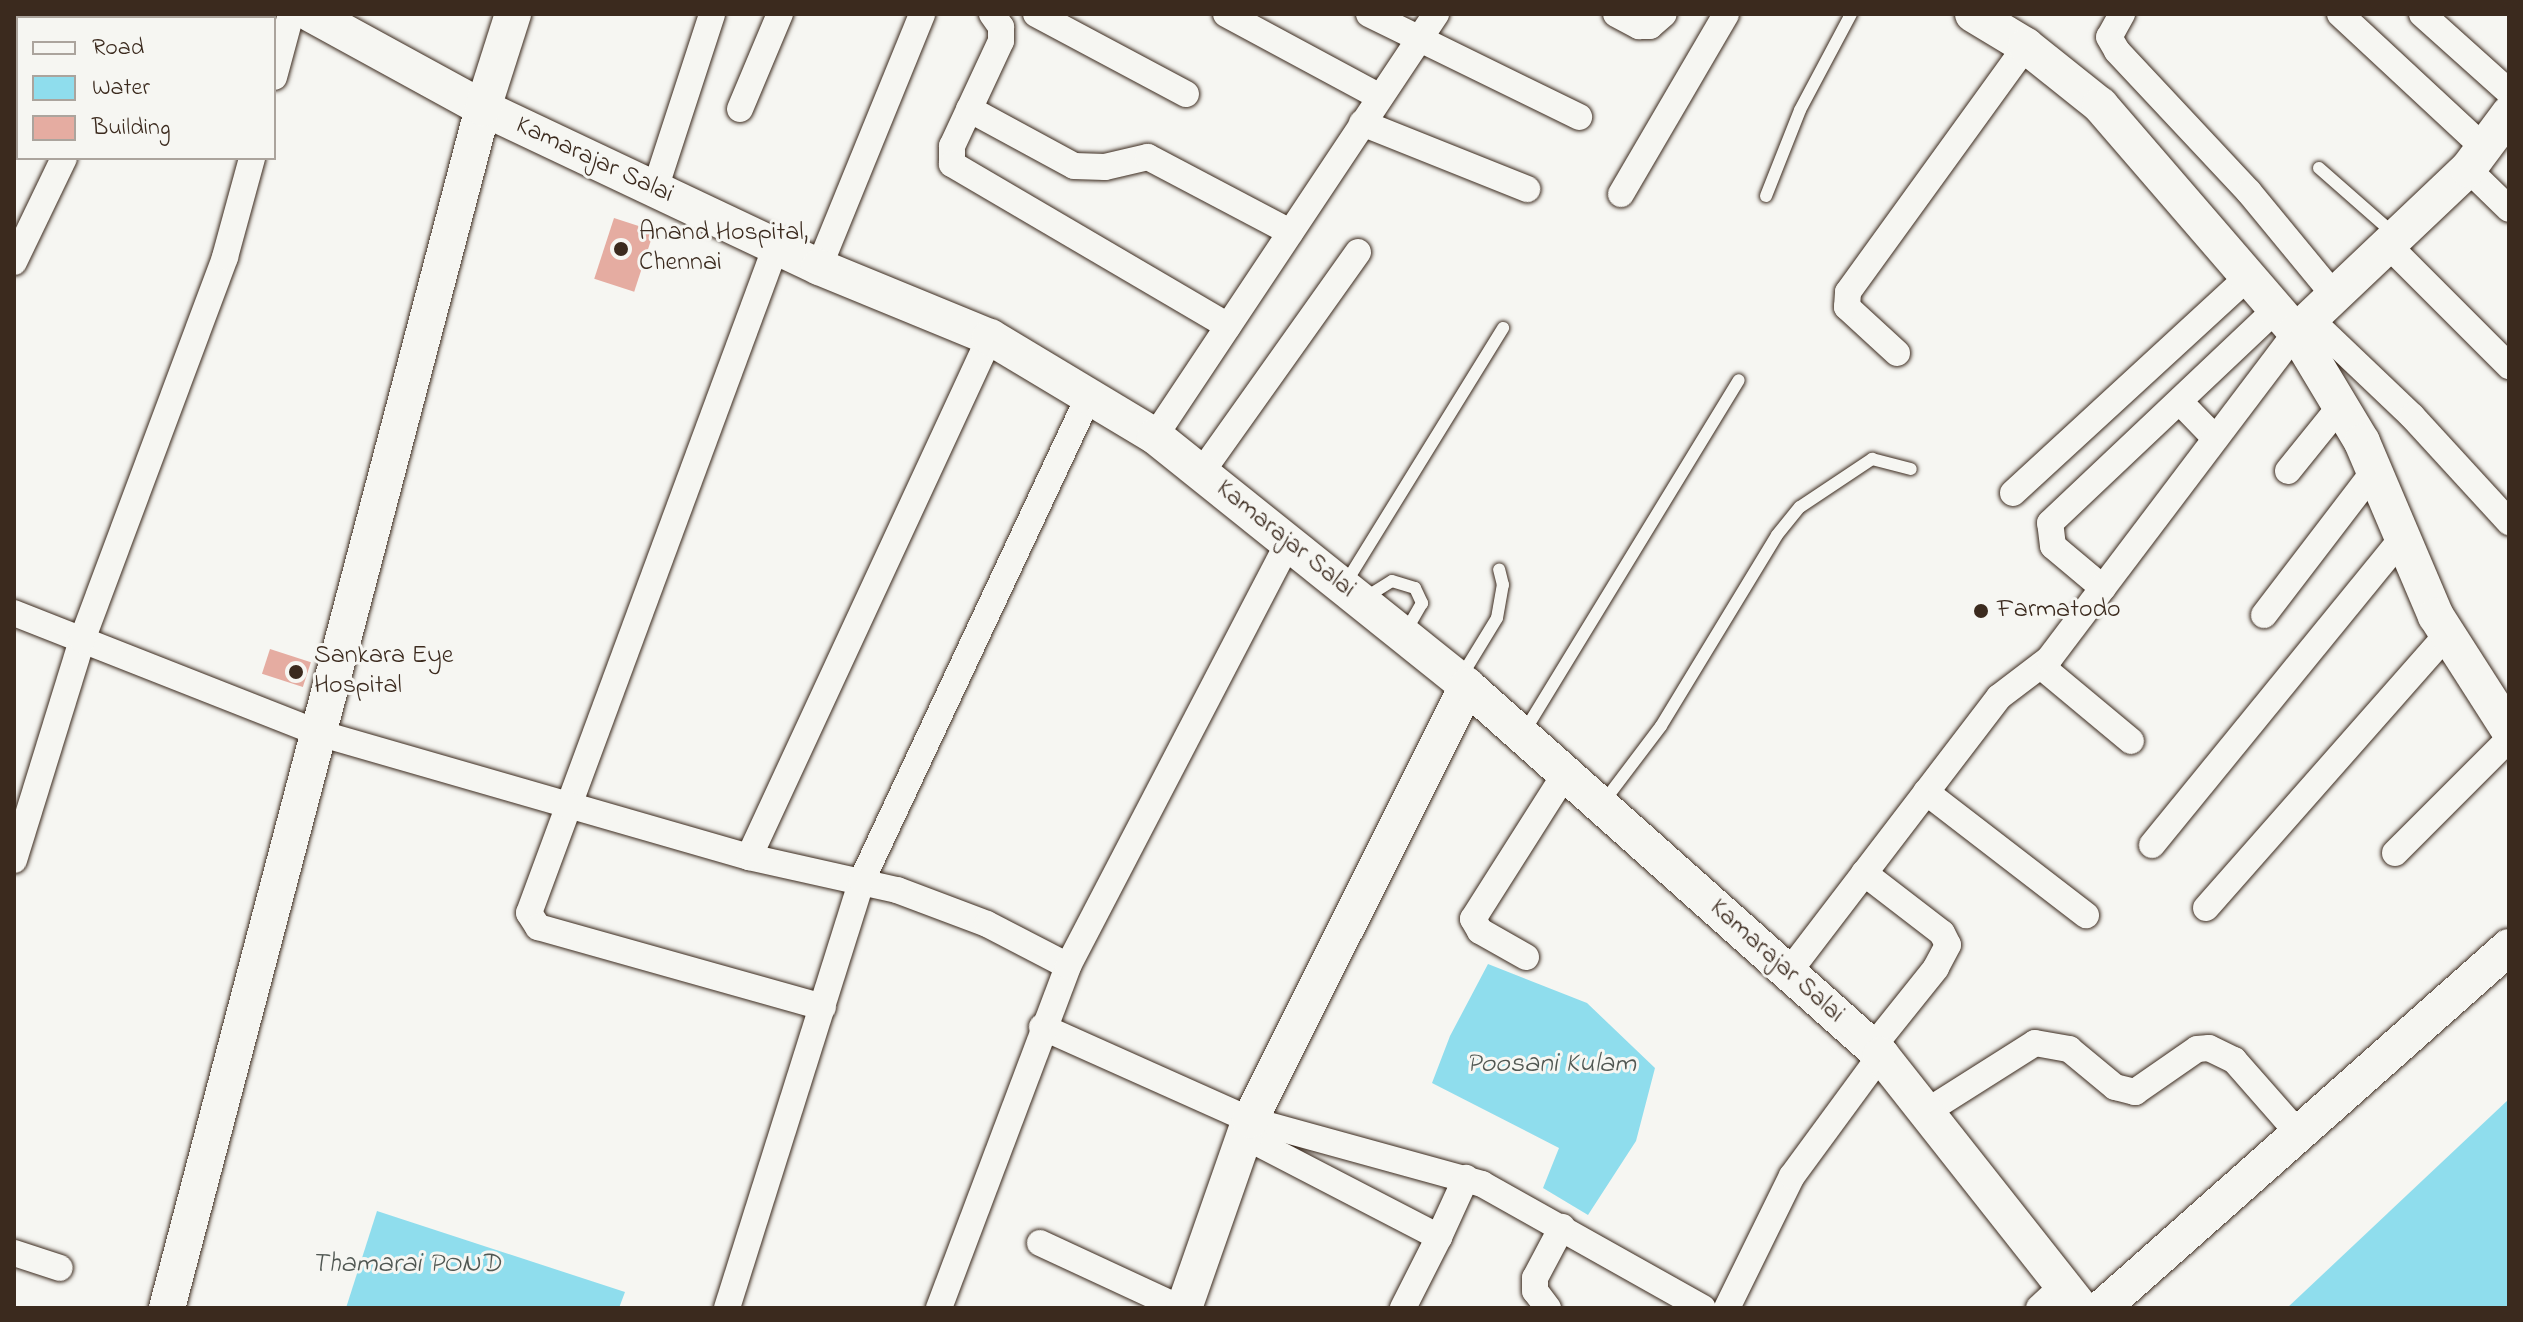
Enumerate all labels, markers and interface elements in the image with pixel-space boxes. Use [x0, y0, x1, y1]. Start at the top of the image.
legend [16, 16, 276, 160]
text: Road [92, 31, 144, 66]
text: Water [92, 71, 150, 106]
text: Building [92, 111, 171, 146]
street label: Kamarajar Salai [510, 111, 678, 211]
place label: Anand Hospital, Chennai [639, 218, 808, 280]
marker: Anand Hospital, Chennai [610, 238, 632, 260]
street label: Kamarajar Salai [1209, 474, 1361, 606]
place label: Farmatodo [1997, 595, 2121, 627]
marker: Farmatodo [1972, 602, 1990, 620]
place label: Sankara Eye Hospital [314, 641, 453, 702]
marker: Sankara Eye Hospital [285, 661, 307, 683]
street label: Kamarajar Salai [1702, 893, 1850, 1031]
water label: Poosani Kulam [1466, 1048, 1636, 1082]
water label: Thamarai POND [311, 1248, 501, 1282]

